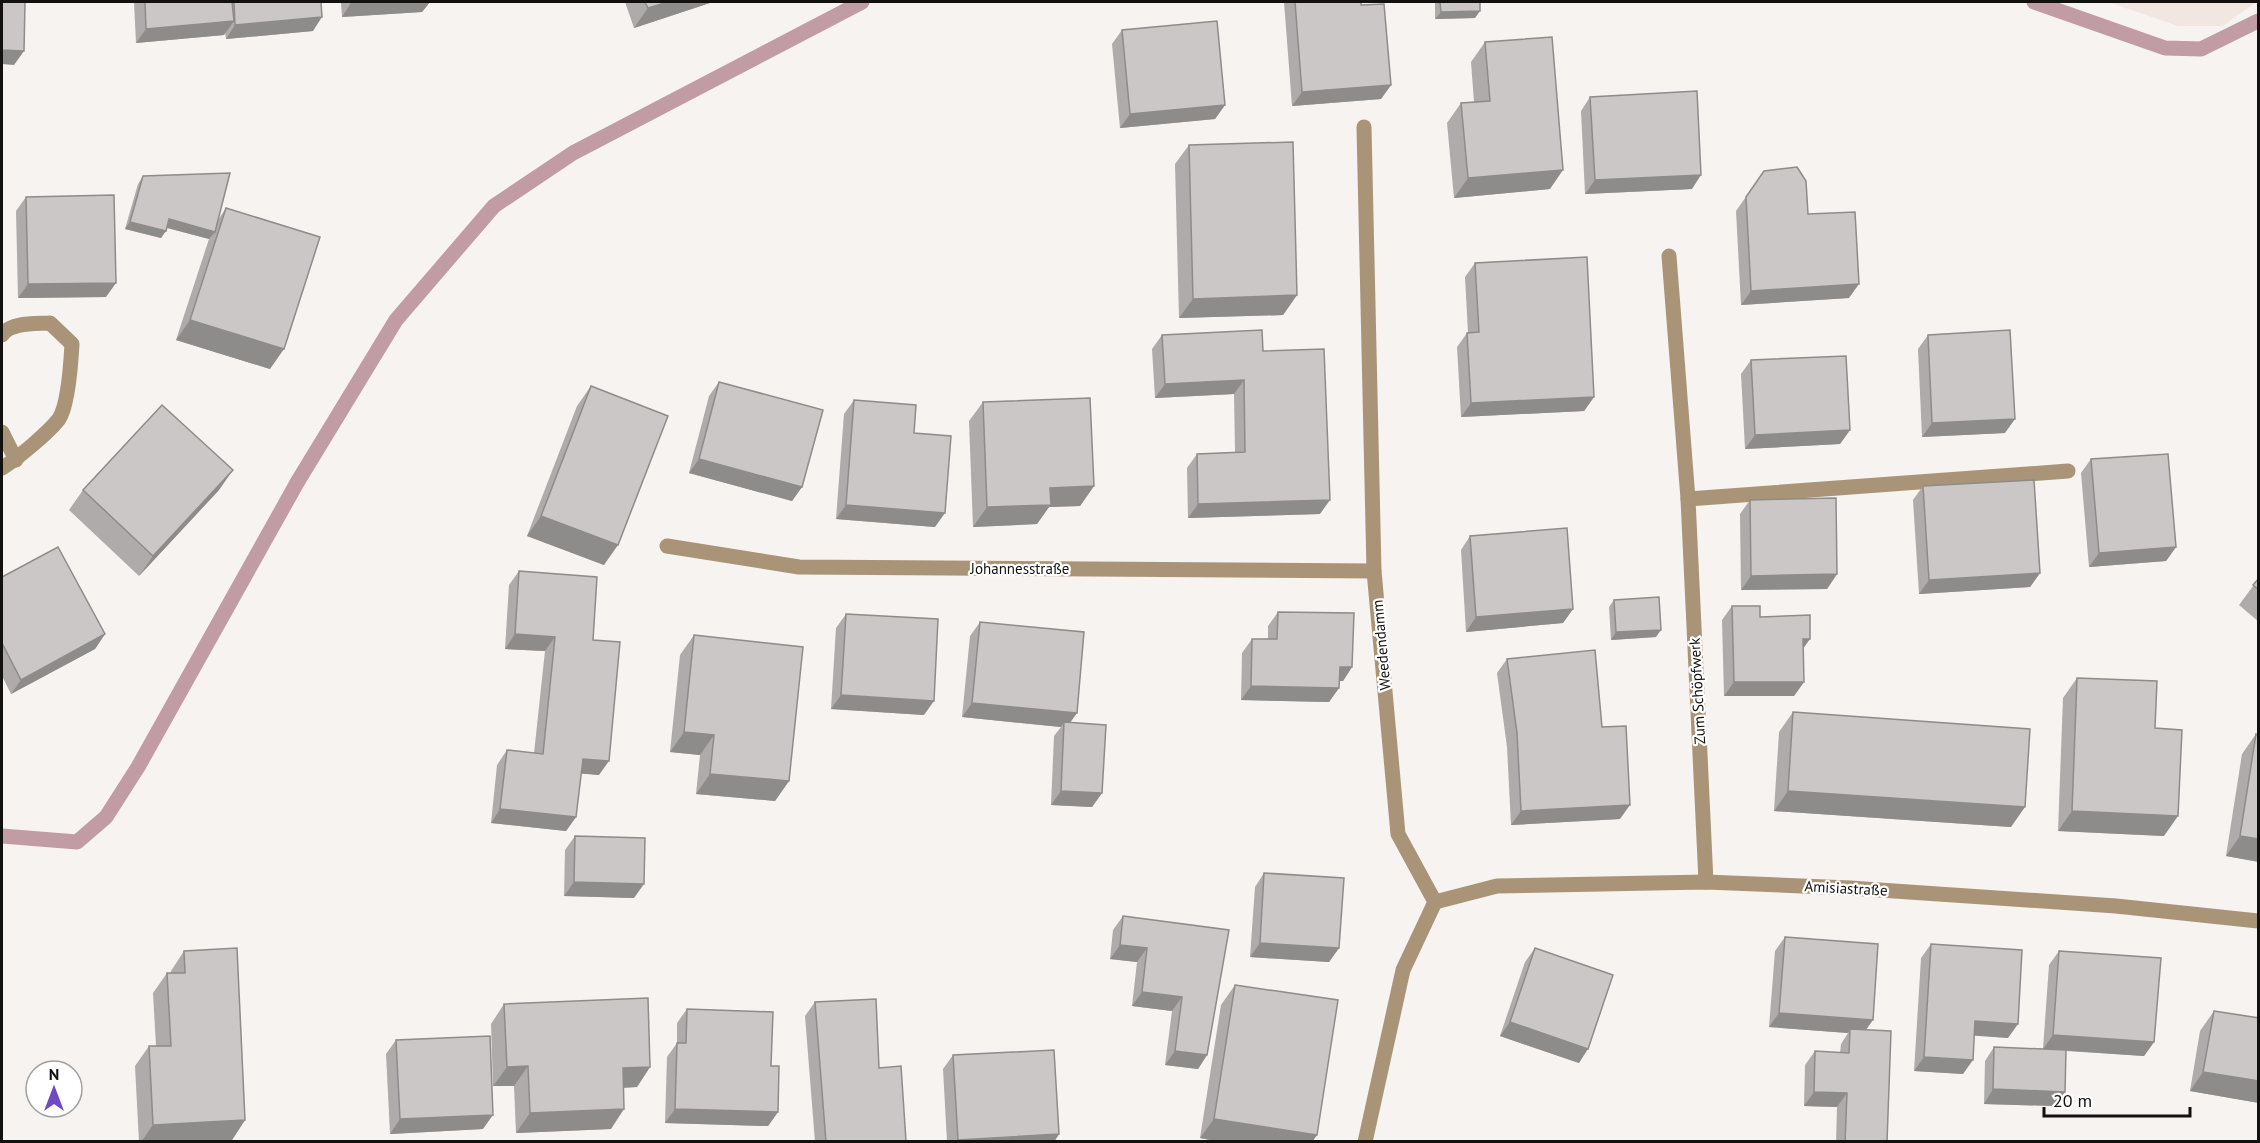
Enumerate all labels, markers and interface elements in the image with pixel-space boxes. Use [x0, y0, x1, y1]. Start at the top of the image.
street label: Johannesstraße [970, 559, 1069, 578]
street label: Weedendamm [1368, 599, 1394, 691]
street label: Zum Schöpfwerk [1685, 636, 1709, 745]
street label: Amisiastraße [1804, 876, 1888, 900]
north arrow [24, 1059, 84, 1119]
text: N [49, 1064, 59, 1084]
scale bar [2044, 1080, 2190, 1118]
text: 20 m [2053, 1089, 2092, 1112]

